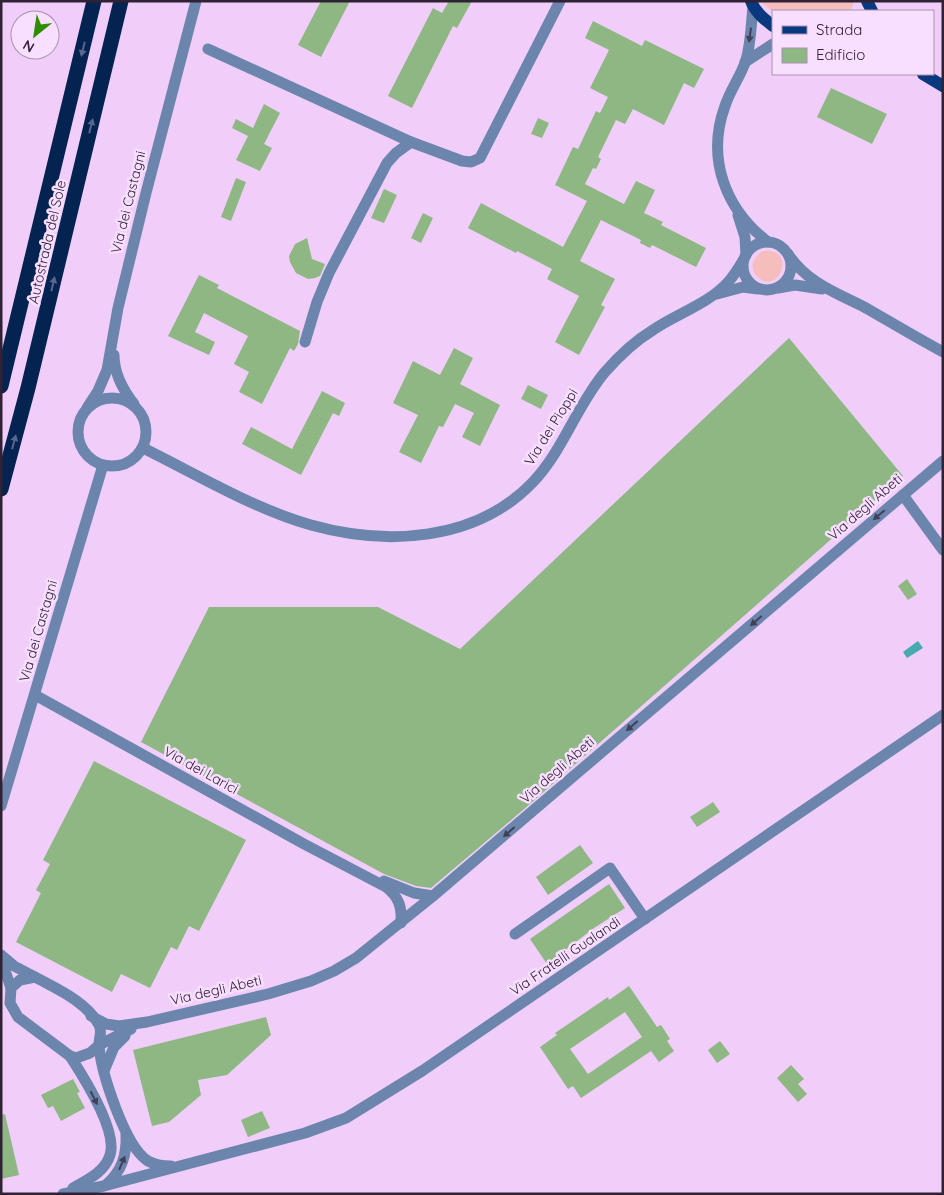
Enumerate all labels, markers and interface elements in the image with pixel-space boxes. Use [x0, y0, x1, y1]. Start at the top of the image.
north arrow [10, 10, 60, 60]
legend [772, 10, 934, 75]
text: Strada [816, 20, 862, 39]
one-way arrow [746, 27, 754, 43]
text: N [20, 36, 37, 57]
one-way arrow [79, 41, 87, 56]
text: Edificio [816, 45, 865, 64]
one-way arrow [87, 118, 95, 133]
street label: Via dei Castagni [107, 149, 149, 255]
street label: Autostrada del Sole [24, 178, 70, 306]
one-way arrow [49, 276, 57, 291]
street label: Via dei Pioppi [520, 385, 582, 469]
one-way arrow [10, 434, 18, 449]
street label: Via degli Abeti [824, 470, 906, 544]
one-way arrow [873, 509, 885, 520]
street label: Via dei Castagni [15, 578, 61, 684]
one-way arrow [749, 615, 762, 626]
one-way arrow [626, 721, 639, 732]
street label: Via degli Abeti [516, 733, 598, 807]
street label: Via dei Larici [161, 742, 241, 798]
one-way arrow [503, 826, 515, 838]
street label: Via Fratelli Gualandi [506, 912, 624, 1000]
street label: Via degli Abeti [169, 971, 263, 1009]
one-way arrow [90, 1090, 98, 1105]
one-way arrow [118, 1156, 126, 1170]

